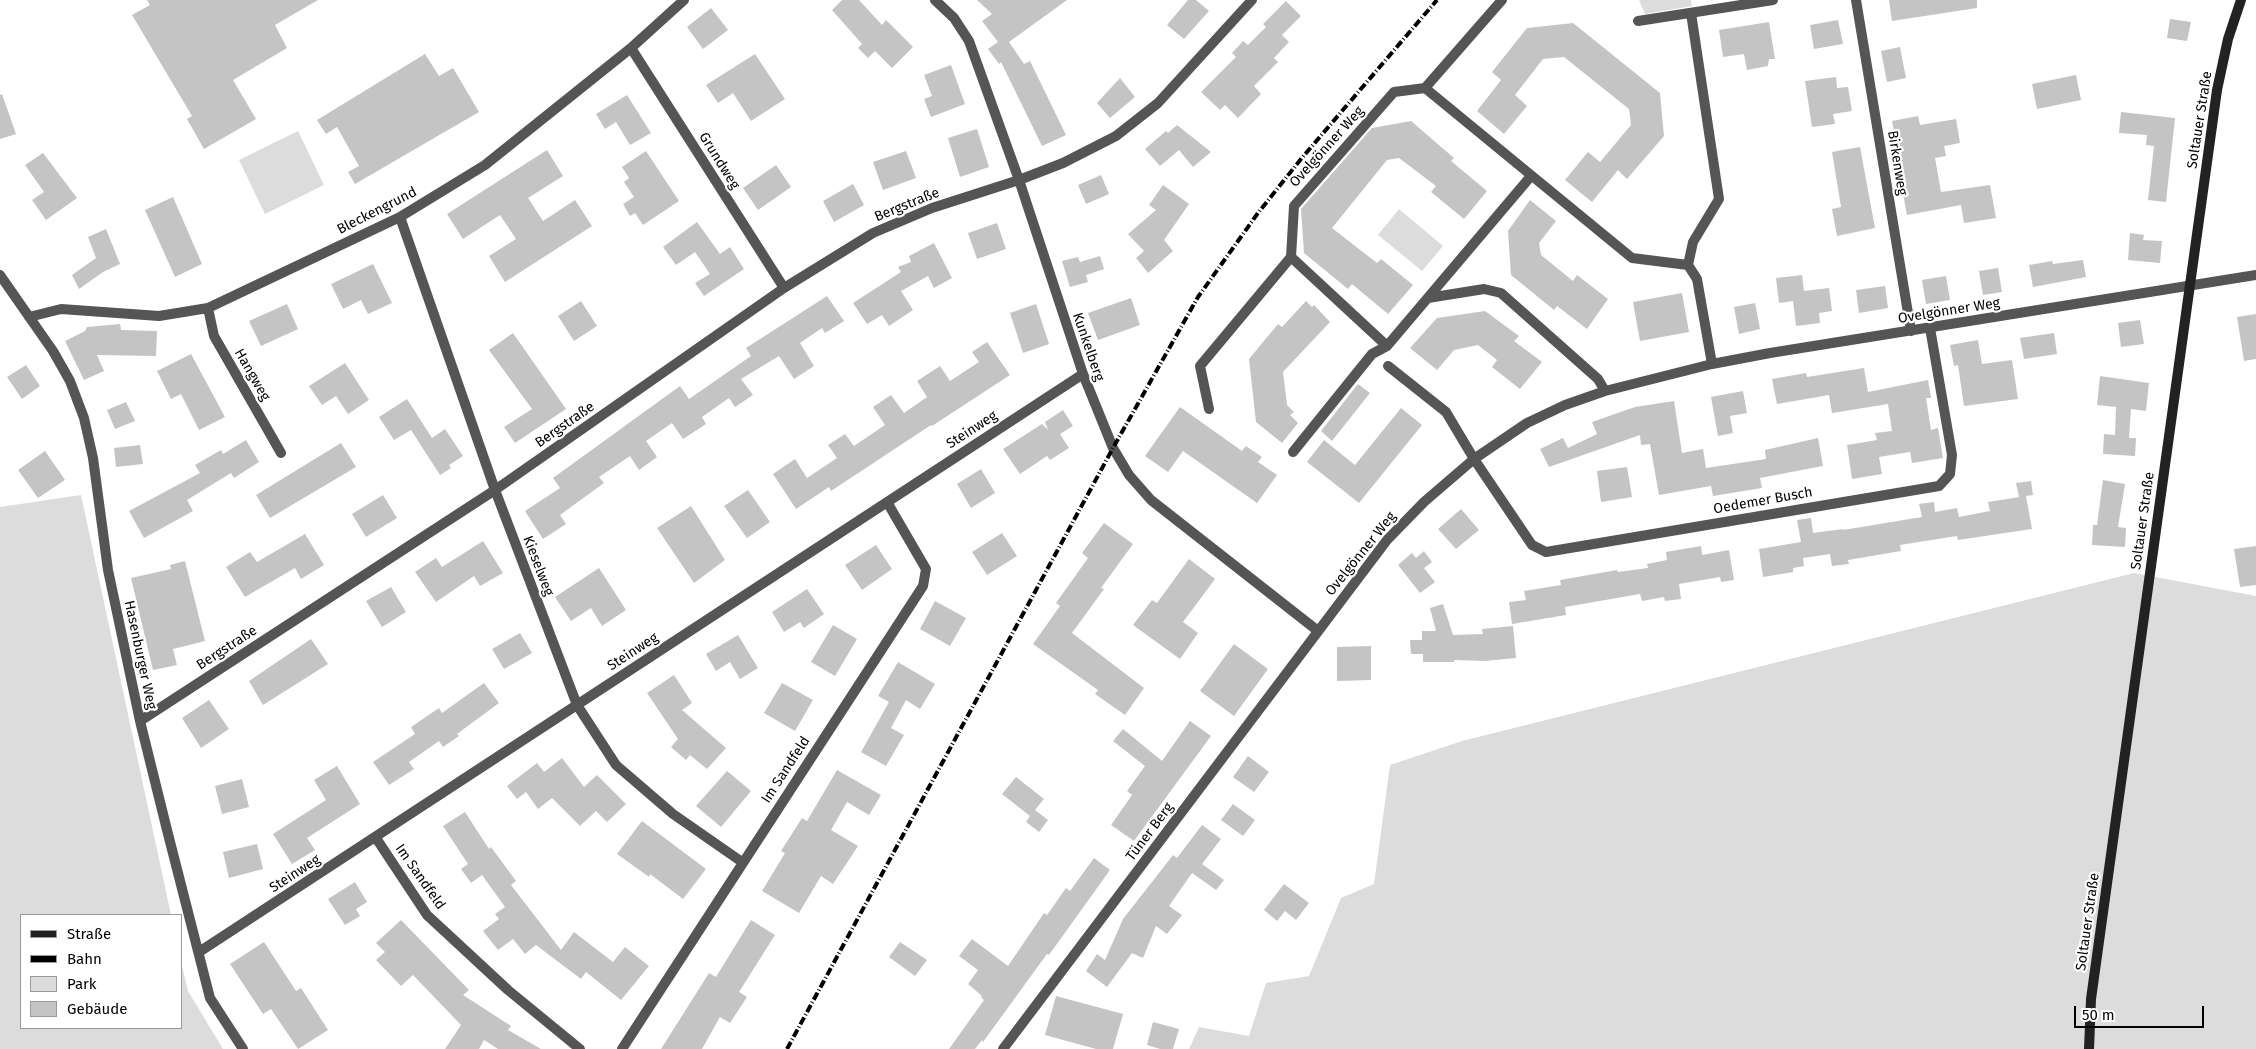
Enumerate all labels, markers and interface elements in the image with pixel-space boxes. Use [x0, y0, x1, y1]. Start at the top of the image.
street label: Soltauer Straße [2184, 70, 2216, 170]
street label: Ovelgönner Weg [1286, 103, 1368, 191]
street label: Grundweg [695, 129, 743, 193]
street label: Birkenweg [1884, 129, 1910, 197]
street label: Bleckengrund [334, 184, 420, 238]
street label: Bergstraße [872, 184, 942, 226]
street label: Ovelgönner Weg [1897, 295, 2001, 327]
street label: Kunkelberg [1068, 310, 1108, 384]
street label: Hangweg [230, 346, 274, 404]
street label: Bergstraße [532, 398, 598, 452]
street label: Steinweg [943, 407, 1001, 453]
street label: Soltauer Straße [2128, 471, 2158, 571]
street label: Oedemer Busch [1712, 484, 1814, 518]
street label: Ovelgönner Weg [1322, 509, 1400, 599]
street label: Kieselweg [519, 534, 557, 598]
street label: Hasenburger Weg [120, 599, 160, 711]
street label: Bergstraße [194, 622, 260, 674]
street label: Steinweg [604, 629, 662, 675]
street label: Im Sandfeld [758, 733, 814, 807]
street label: Tüner Berg [1123, 800, 1177, 864]
street label: Im Sandfeld [391, 841, 449, 913]
street label: Steinweg [266, 851, 324, 897]
street label: Soltauer Straße [2073, 872, 2103, 972]
legend [20, 914, 182, 1029]
text: Straße [67, 925, 111, 943]
text: Bahn [67, 950, 102, 968]
text: Park [67, 975, 97, 993]
scale bar [2076, 996, 2206, 1028]
text: Gebäude [67, 1000, 127, 1018]
text: 50 m [2082, 1006, 2115, 1024]

